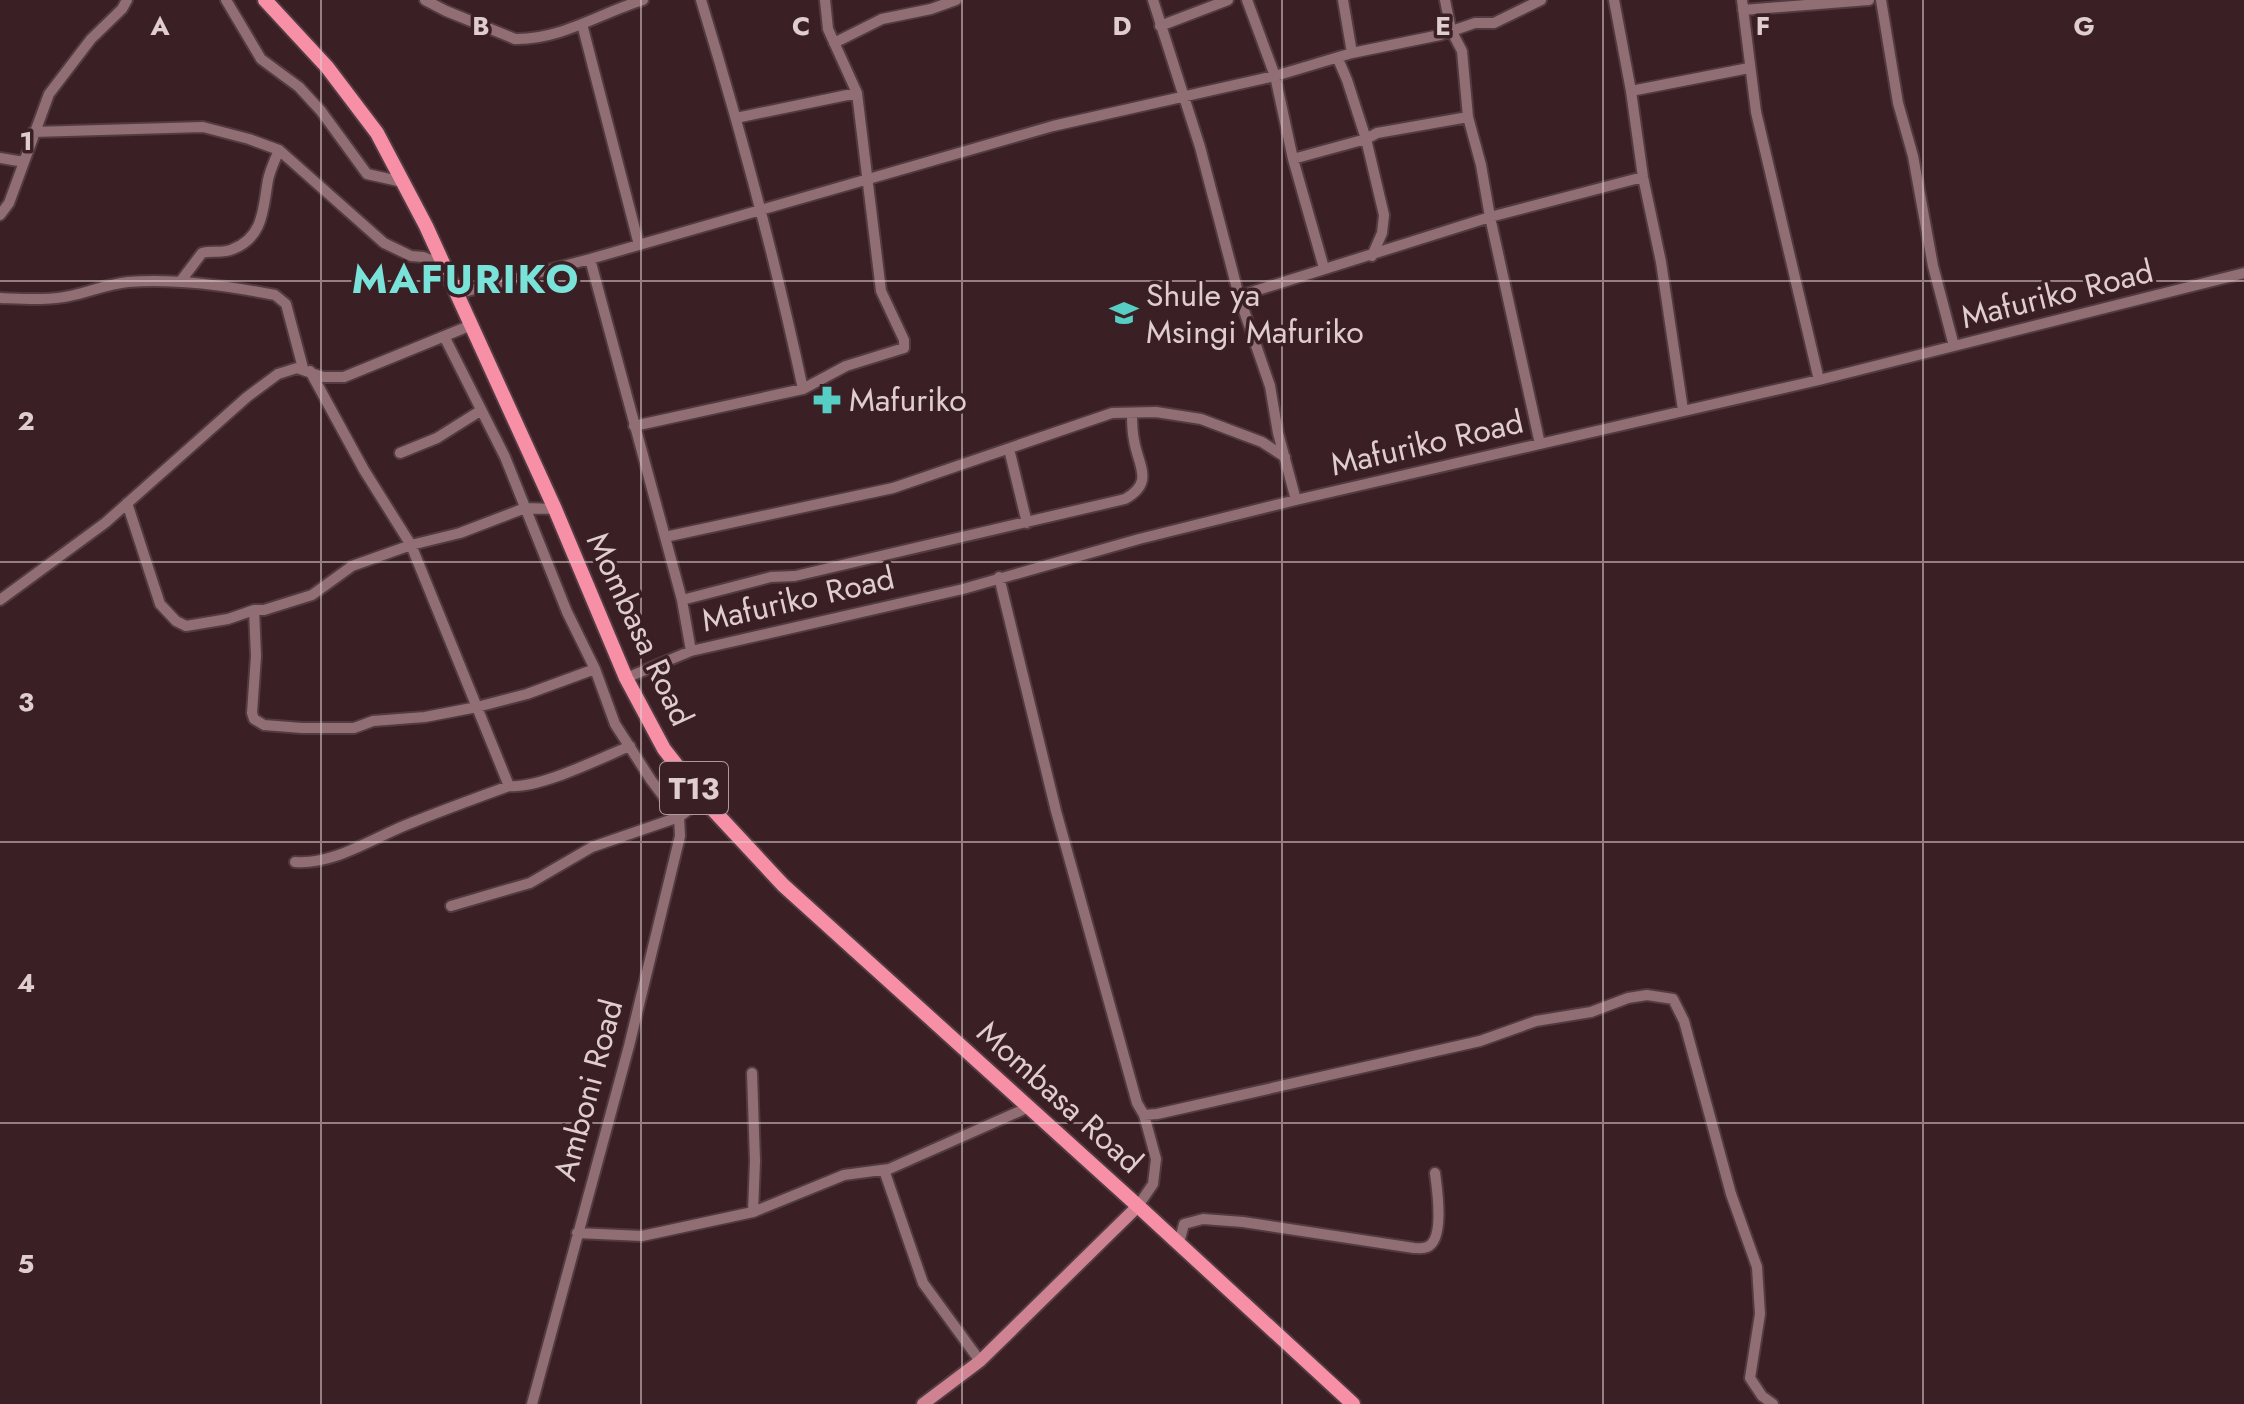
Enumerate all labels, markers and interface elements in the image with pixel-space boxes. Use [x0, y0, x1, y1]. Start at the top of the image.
text: A [149, 7, 170, 45]
text: B [472, 7, 490, 45]
text: C [792, 7, 810, 45]
text: D [1112, 7, 1132, 45]
text: E [1435, 7, 1451, 45]
text: F [1756, 7, 1770, 45]
text: G [2073, 7, 2095, 45]
text: 1 [19, 122, 33, 160]
street label: Mafuriko Road [1956, 248, 2158, 340]
district label: MAFURIKO [352, 250, 580, 308]
place label: Shule ya Msingi Mafuriko [1146, 272, 1364, 355]
school or university icon: Shule ya Msingi Mafuriko [1109, 298, 1139, 328]
place label: Mafuriko [849, 377, 967, 423]
pharmacy icon: Mafuriko [812, 385, 842, 415]
street label: Mafuriko Road [1326, 399, 1528, 487]
text: 2 [17, 402, 35, 440]
street label: Mombasa Road [575, 525, 705, 733]
street label: Mafuriko Road [697, 555, 899, 643]
text: 3 [18, 683, 34, 721]
road number: T13 [660, 762, 728, 814]
text: 4 [17, 964, 35, 1002]
street label: Amboni Road [542, 994, 634, 1186]
street label: Mombasa Road [967, 1010, 1153, 1184]
text: 5 [18, 1245, 34, 1283]

